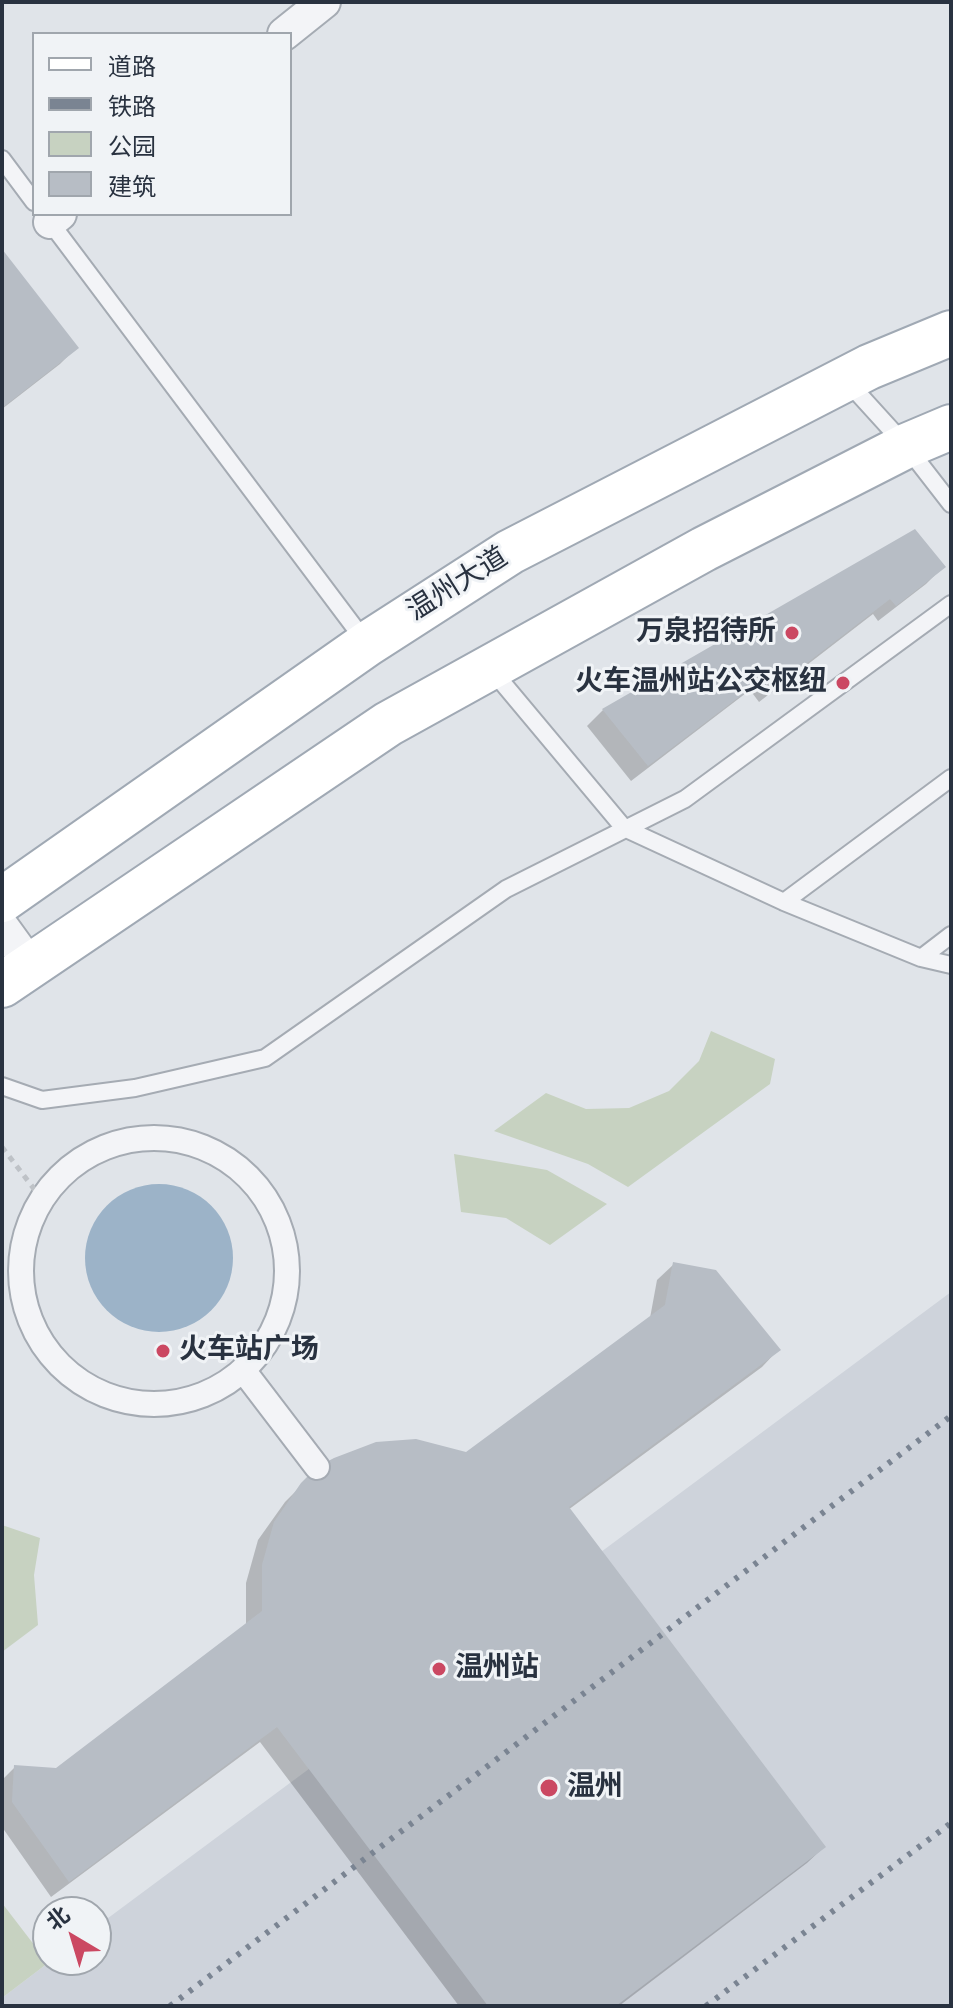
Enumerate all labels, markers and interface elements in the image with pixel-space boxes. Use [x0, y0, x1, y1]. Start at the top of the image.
legend [32, 32, 292, 216]
text: 道路 [108, 53, 156, 81]
text: 铁路 [108, 93, 156, 121]
text: 公园 [108, 133, 156, 161]
text: 建筑 [108, 173, 156, 201]
street label: 温州大道 [402, 541, 514, 629]
place label: 万泉招待所 [636, 616, 776, 650]
marker: 万泉招待所 [783, 624, 801, 642]
place label: 火车温州站公交枢纽 [575, 666, 827, 700]
marker: 火车温州站公交枢纽 [834, 674, 852, 692]
place label: 火车站广场 [179, 1334, 319, 1368]
marker: 火车站广场 [154, 1342, 172, 1360]
place label: 温州站 [455, 1652, 539, 1686]
marker: 温州站 [430, 1660, 448, 1678]
place label: 温州 [567, 1771, 623, 1805]
marker: 温州 [538, 1777, 560, 1799]
north arrow [32, 1896, 112, 1976]
text: 北 [42, 1902, 75, 1935]

